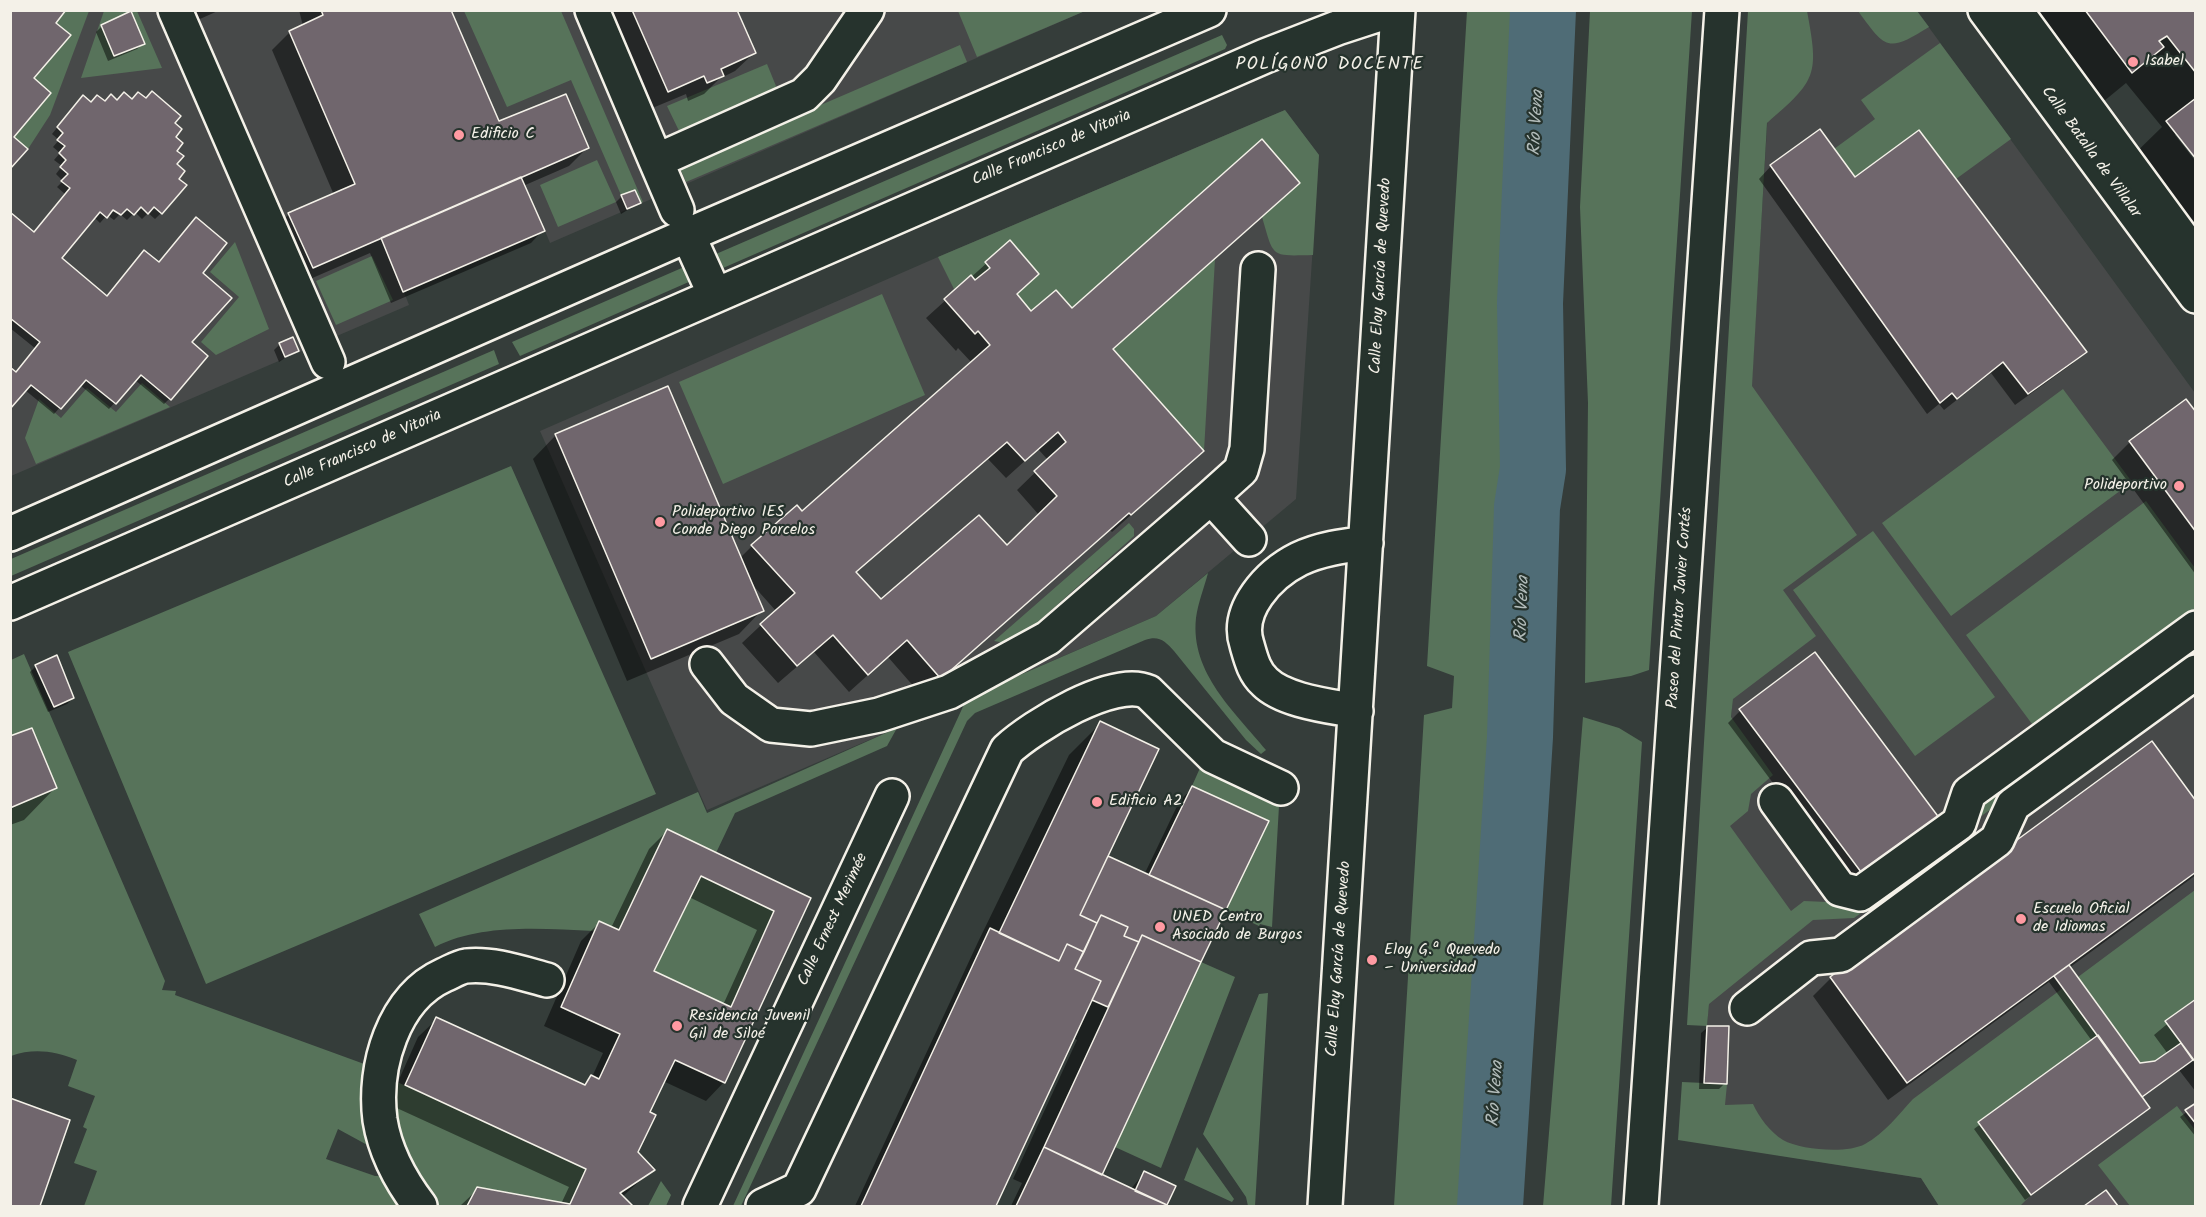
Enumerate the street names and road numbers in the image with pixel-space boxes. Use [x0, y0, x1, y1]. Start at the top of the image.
street label: Calle Batalla de Villalar [2036, 84, 2144, 222]
street label: Calle Francisco de Vitoria [970, 107, 1134, 191]
street label: Calle Eloy García de Quevedo [1367, 177, 1397, 375]
street label: Calle Francisco de Vitoria [281, 407, 445, 493]
street label: Paseo del Pintor Javier Cortés [1664, 506, 1698, 710]
street label: Calle Ernest Merimée [795, 851, 873, 989]
street label: Calle Eloy García de Quevedo [1324, 860, 1356, 1058]

